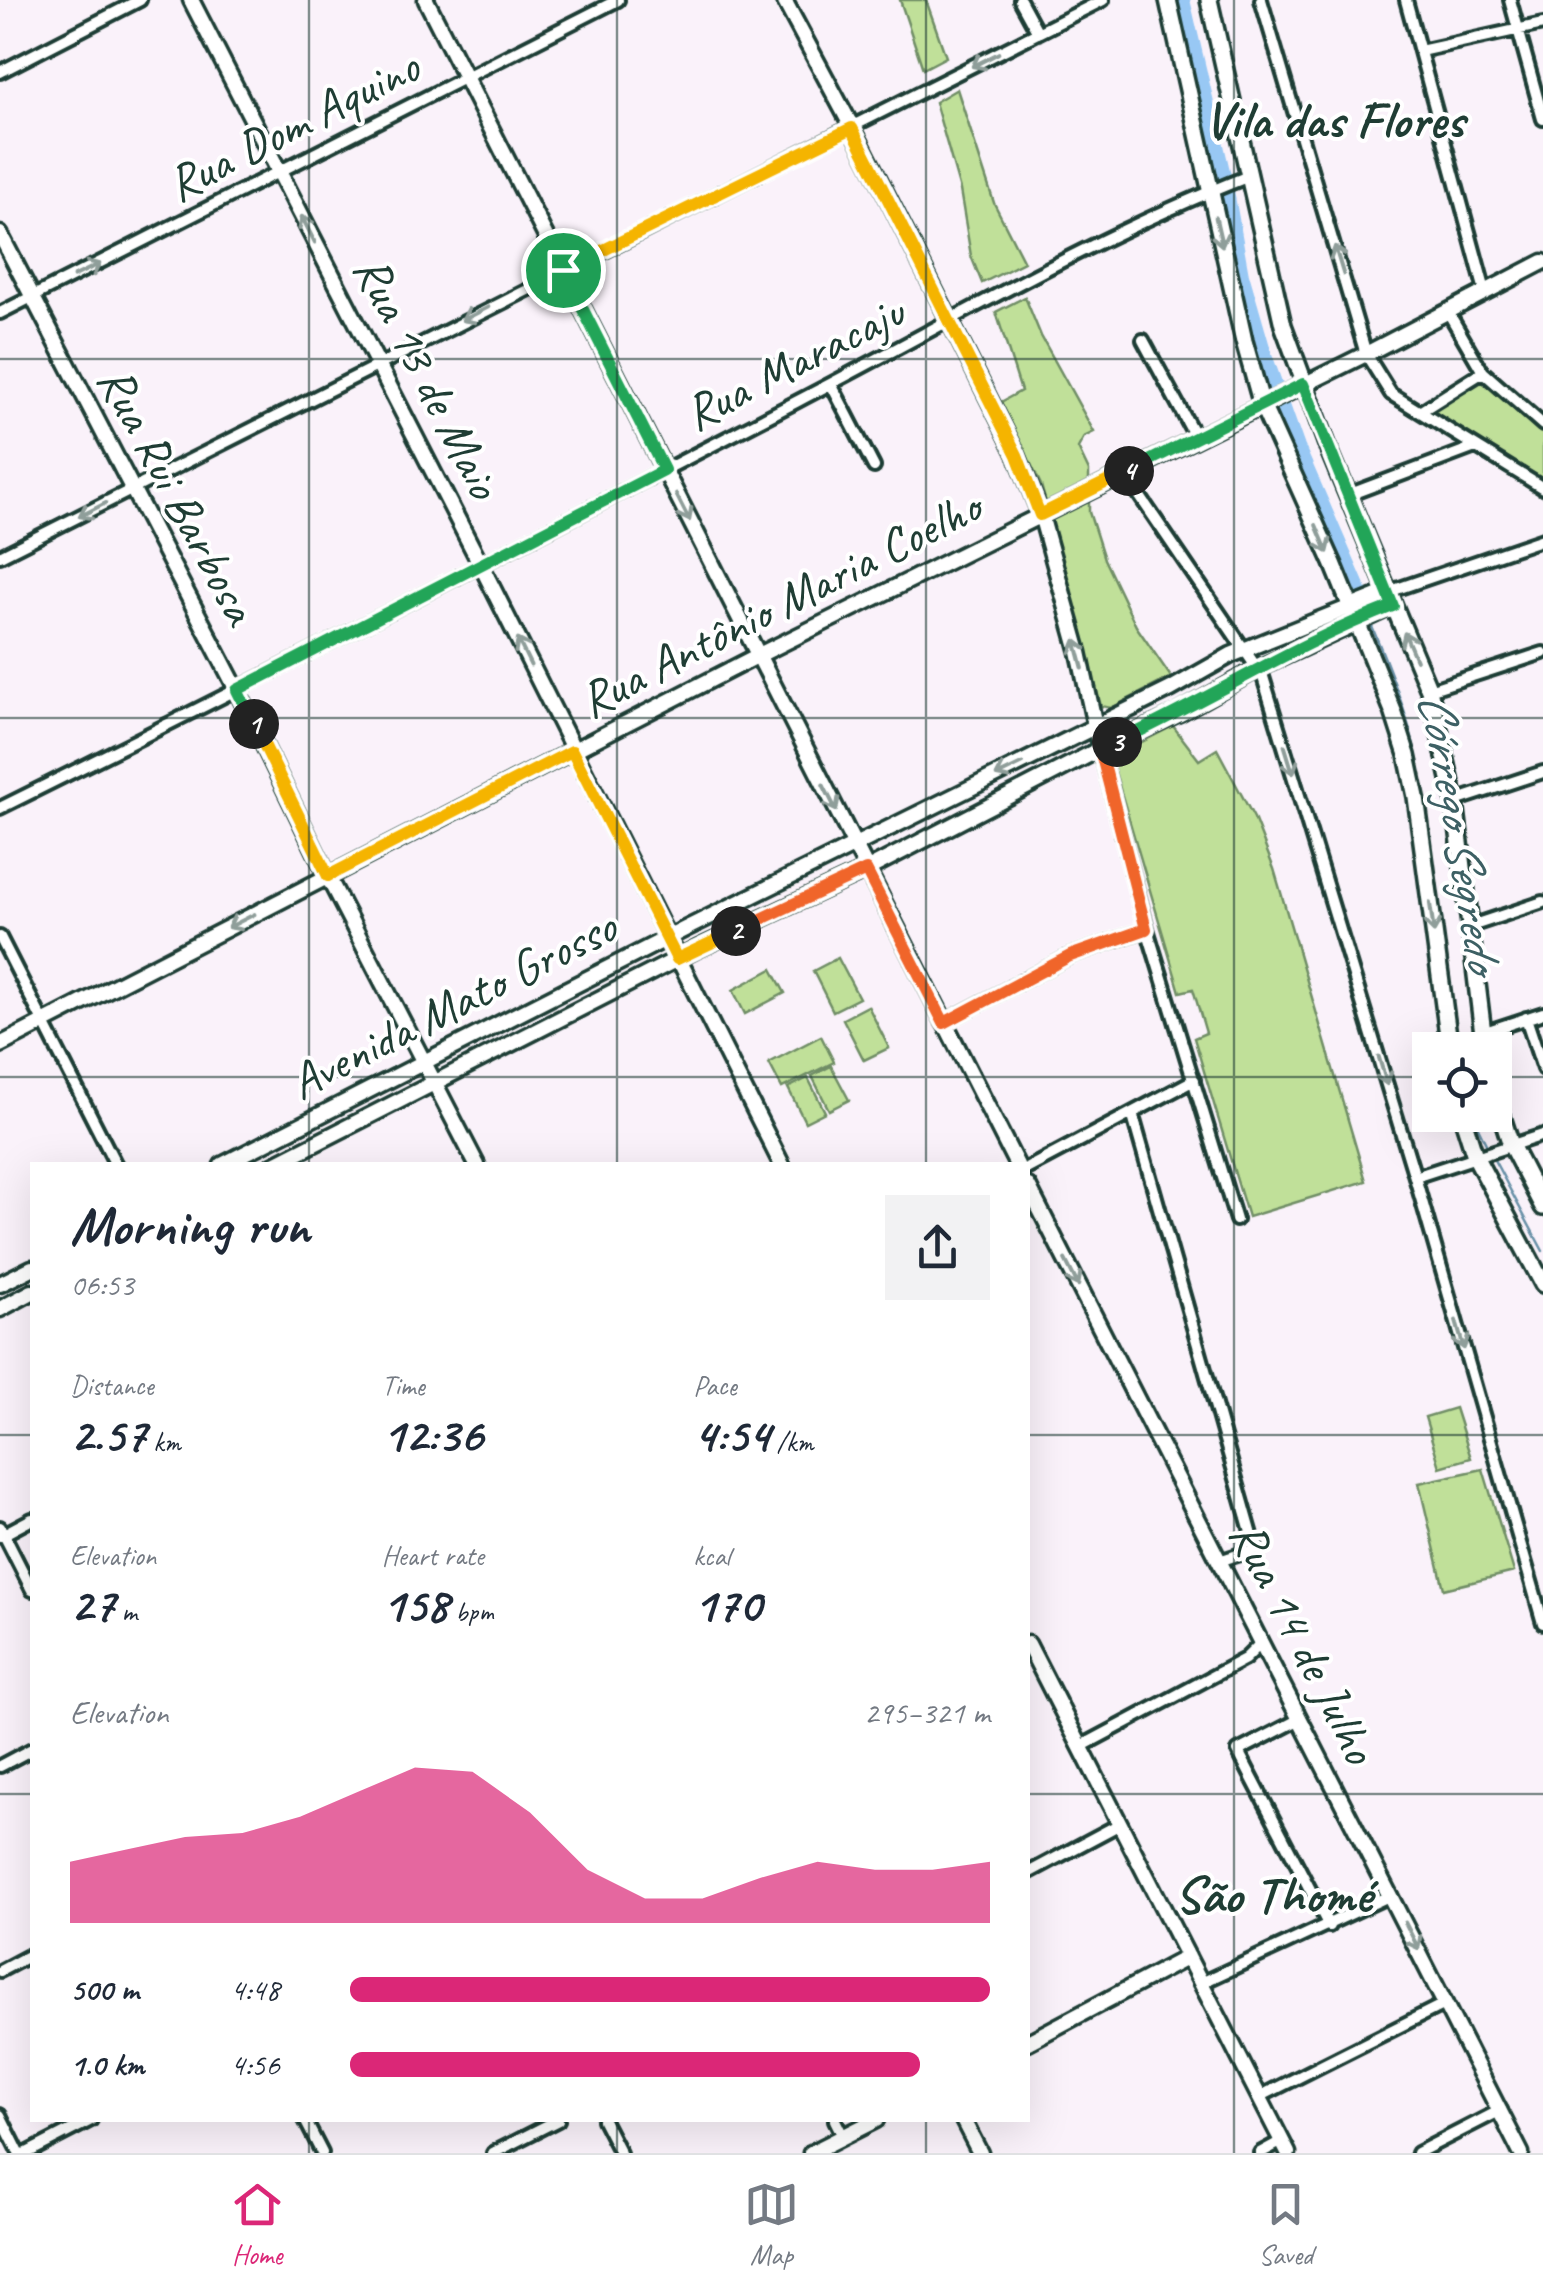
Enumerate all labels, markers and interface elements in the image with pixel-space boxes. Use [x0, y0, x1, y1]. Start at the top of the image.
street label: Rua Dom Aquino [156, 34, 431, 216]
one-way arrow [971, 51, 1001, 70]
district label: Vila das Flores [1204, 87, 1469, 153]
one-way arrow [298, 215, 317, 245]
one-way arrow [1211, 215, 1229, 247]
pin [521, 228, 606, 313]
icon: arrive [536, 243, 591, 298]
street label: Rua 13 de Maio [340, 245, 517, 511]
one-way arrow [1329, 245, 1347, 277]
one-way arrow [72, 260, 102, 279]
street label: Rua Maracaju [673, 279, 916, 445]
one-way arrow [461, 306, 491, 325]
street label: Rua Rui Barbosa [83, 355, 273, 637]
pin: 4 [1104, 446, 1154, 496]
text: 4 [1123, 453, 1135, 488]
street label: Rua Antônio Maria Coelho [568, 472, 996, 732]
one-way arrow [674, 493, 693, 523]
one-way arrow [77, 501, 107, 520]
one-way arrow [1314, 523, 1332, 554]
one-way arrow [1400, 631, 1418, 662]
one-way arrow [514, 638, 533, 668]
one-way arrow [1069, 639, 1088, 670]
water label: Córrego Segredo [1403, 687, 1518, 984]
pin: 1 [229, 699, 279, 749]
text: 1 [248, 706, 260, 741]
pin: 3 [1092, 717, 1142, 767]
text: 3 [1111, 724, 1123, 759]
one-way arrow [1281, 744, 1299, 776]
one-way arrow [994, 761, 1024, 780]
one-way arrow [821, 783, 840, 813]
street label: Avenida Mato Grosso [279, 894, 629, 1114]
one-way arrow [1423, 901, 1442, 934]
pin: 2 [711, 906, 761, 956]
one-way arrow [227, 912, 256, 931]
text: 2 [730, 913, 742, 948]
map controls [1412, 1032, 1512, 1132]
button: locate [1412, 1032, 1512, 1132]
one-way arrow [1375, 1055, 1393, 1087]
text: Morning run [70, 1191, 310, 1261]
button: share [885, 1195, 990, 1300]
one-way arrow [1063, 1257, 1082, 1287]
text: 06:53 [70, 1264, 134, 1305]
one-way arrow [1452, 1318, 1470, 1350]
text: Distance [70, 1368, 154, 1403]
text: Time [382, 1368, 425, 1403]
text: Pace [693, 1368, 736, 1403]
text: 2.57 [70, 1403, 146, 1466]
text: 12:36 [382, 1403, 483, 1466]
text: 4:54 [693, 1403, 770, 1466]
text: km [146, 1424, 181, 1459]
text: /km [770, 1424, 813, 1459]
street label: Rua 14 de Julho [1216, 1510, 1393, 1776]
text: Elevation [70, 1538, 156, 1573]
text: Heart rate [382, 1538, 484, 1573]
text: kcal [693, 1538, 730, 1573]
text: 27 [70, 1573, 115, 1636]
text: 158 [382, 1573, 448, 1636]
text: 170 [693, 1573, 761, 1636]
text: m [115, 1594, 137, 1629]
text: bpm [448, 1594, 494, 1629]
text: Elevation [70, 1692, 168, 1733]
text: 295–321 m [864, 1692, 990, 1733]
district label: São Thomé [1175, 1862, 1380, 1928]
one-way arrow [1403, 1920, 1422, 1950]
text: 500 m [70, 1969, 139, 2010]
text: 4:48 [230, 1969, 280, 2010]
text: 1.0 km [70, 2044, 144, 2085]
text: 4:56 [230, 2044, 280, 2085]
tab: Home [230, 2177, 285, 2272]
tab: Map [744, 2177, 799, 2272]
tab: Saved [1258, 2177, 1313, 2272]

